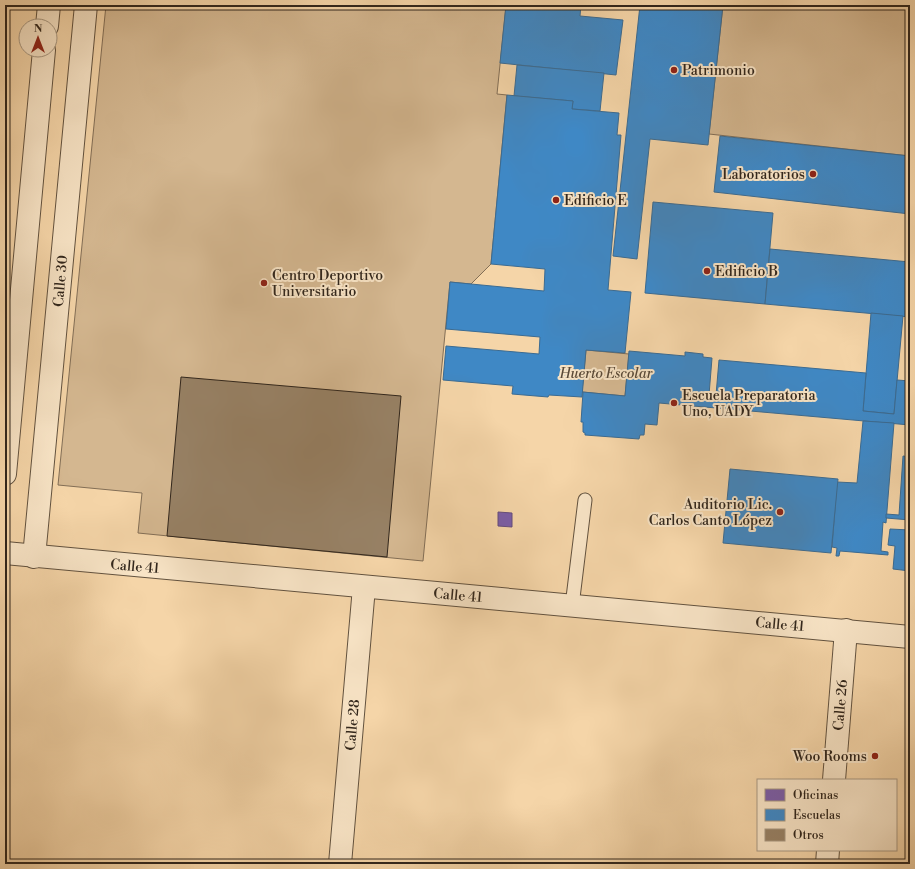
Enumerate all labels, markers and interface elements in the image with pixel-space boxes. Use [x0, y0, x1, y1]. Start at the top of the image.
north arrow [18, 18, 58, 58]
text: N [34, 22, 43, 36]
place label: Patrimonio [682, 62, 755, 80]
marker: Patrimonio [669, 65, 679, 75]
place label: Laboratorios [722, 166, 805, 184]
marker: Laboratorios [808, 169, 818, 179]
place label: Edificio E [564, 192, 627, 210]
marker: Edificio E [551, 195, 561, 205]
street label: Calle 30 [50, 254, 72, 308]
place label: Edificio B [715, 263, 778, 281]
marker: Edificio B [702, 266, 712, 276]
place label: Centro Deportivo Universitario [272, 267, 383, 301]
marker: Centro Deportivo Universitario [259, 278, 269, 288]
park label: Huerto Escolar [559, 365, 654, 383]
place label: Escuela Preparatoria Uno, UADY [682, 387, 816, 421]
marker: Escuela Preparatoria Uno, UADY [669, 398, 679, 408]
place label: Auditorio Lic. Carlos Canto López [649, 496, 772, 530]
marker: Auditorio Lic. Carlos Canto López [775, 507, 785, 517]
street label: Calle 41 [110, 556, 160, 578]
street label: Calle 41 [433, 585, 483, 607]
street label: Calle 41 [755, 614, 805, 636]
street label: Calle 26 [830, 678, 852, 731]
street label: Calle 28 [342, 699, 364, 752]
place label: Woo Rooms [792, 748, 867, 766]
marker: Woo Rooms [870, 751, 880, 761]
legend [757, 779, 897, 851]
text: Oficinas [793, 788, 838, 803]
text: Escuelas [793, 808, 840, 823]
text: Otros [793, 828, 824, 843]

